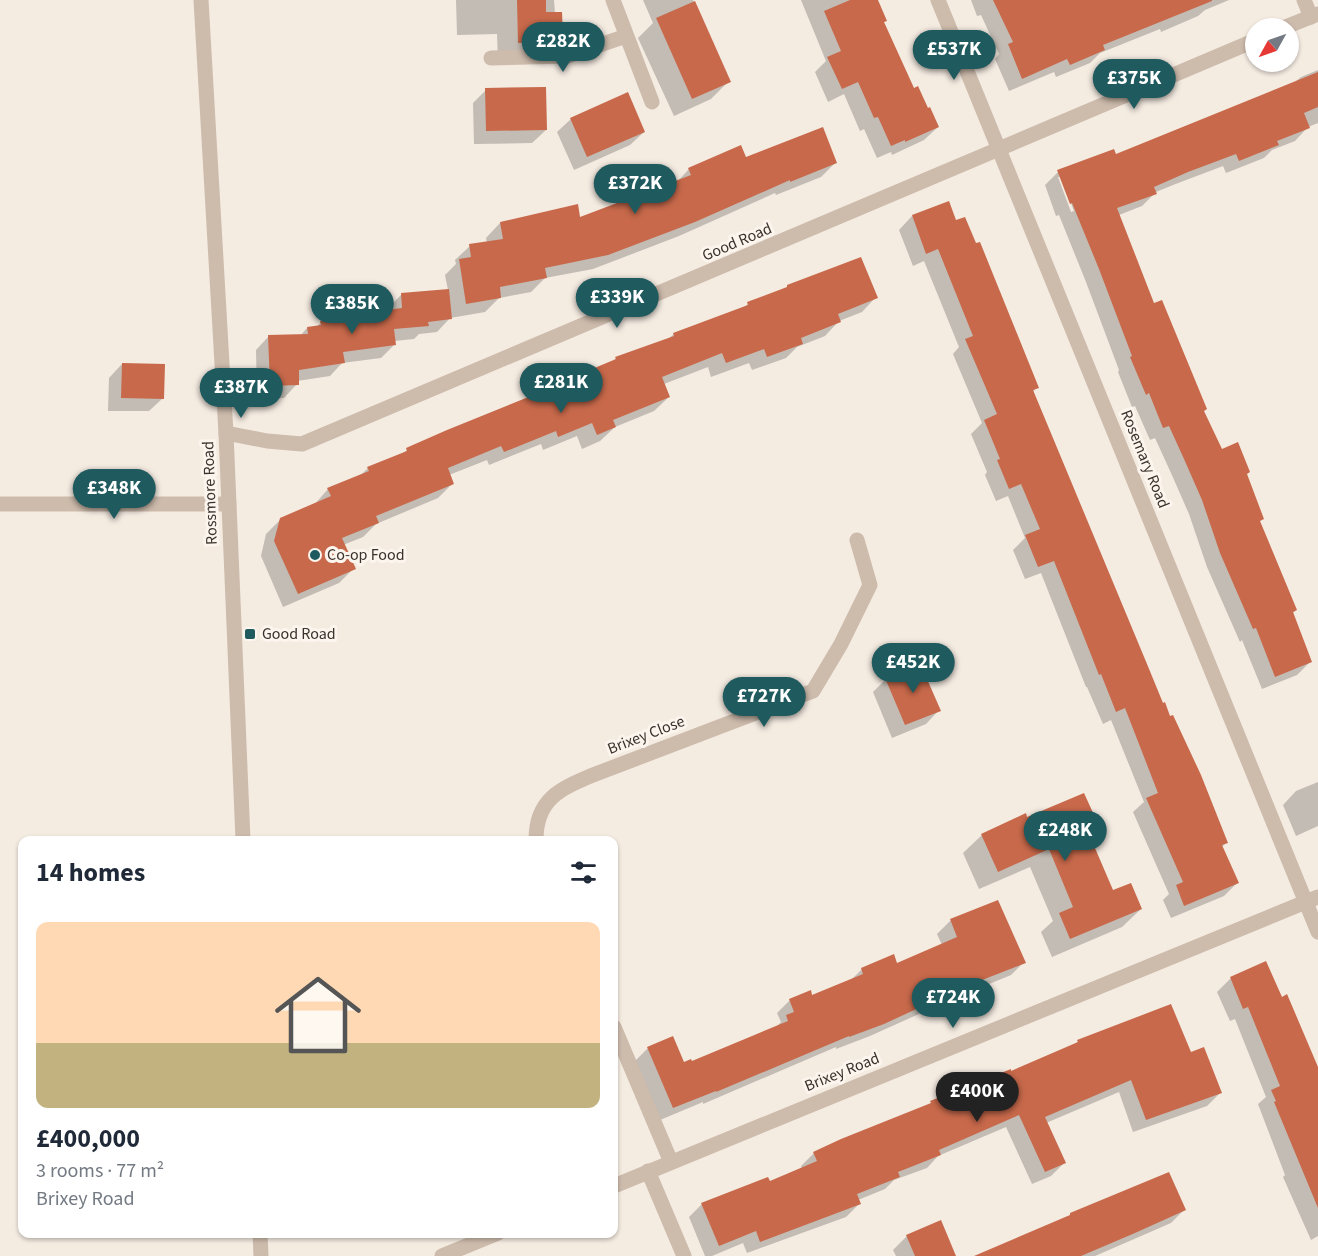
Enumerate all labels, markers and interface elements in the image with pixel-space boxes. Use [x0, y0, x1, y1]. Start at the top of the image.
north arrow [1245, 18, 1299, 72]
map controls [1245, 18, 1299, 72]
pin: £282K [521, 22, 605, 73]
text: £282K [536, 27, 590, 55]
pin: £537K [912, 30, 996, 81]
text: £537K [927, 35, 981, 63]
pin: £375K [1092, 59, 1176, 110]
text: £375K [1107, 64, 1161, 92]
pin: £372K [593, 164, 677, 215]
text: £372K [608, 169, 662, 197]
street label: Good Road [699, 217, 775, 267]
pin: £339K [575, 278, 659, 329]
text: £339K [590, 283, 644, 311]
pin: £385K [310, 284, 394, 335]
text: £385K [325, 289, 379, 317]
pin: £281K [519, 363, 603, 414]
pin: £387K [199, 368, 283, 419]
text: £281K [534, 368, 588, 396]
text: £387K [214, 373, 268, 401]
street label: Rosemary Road [1115, 406, 1175, 512]
street label: Rossmore Road [197, 441, 223, 545]
pin: £348K [72, 469, 156, 520]
text: £348K [87, 474, 141, 502]
place label: Co-op Food [327, 544, 405, 566]
marker: Co-op Food [308, 548, 322, 562]
place label: Good Road [262, 623, 336, 645]
marker: Good Road [243, 627, 257, 641]
pin: £452K [871, 643, 955, 694]
text: £452K [886, 648, 940, 676]
pin: £727K [722, 677, 806, 728]
text: £727K [737, 682, 791, 710]
street label: Brixey Close [604, 710, 688, 760]
pin: £248K [1023, 811, 1107, 862]
text: £248K [1038, 816, 1092, 844]
text: 14 homes [36, 854, 145, 891]
icon: filters [567, 856, 600, 889]
icon: home [264, 961, 372, 1069]
pin: £724K [911, 978, 995, 1029]
text: £724K [926, 983, 980, 1011]
street label: Brixey Road [801, 1047, 883, 1097]
pin: £400K [935, 1072, 1019, 1123]
text: £400K [950, 1077, 1004, 1105]
text: £400,000 [36, 1120, 140, 1157]
text: 3 rooms · 77 m² [36, 1157, 164, 1185]
text: Brixey Road [36, 1185, 134, 1213]

